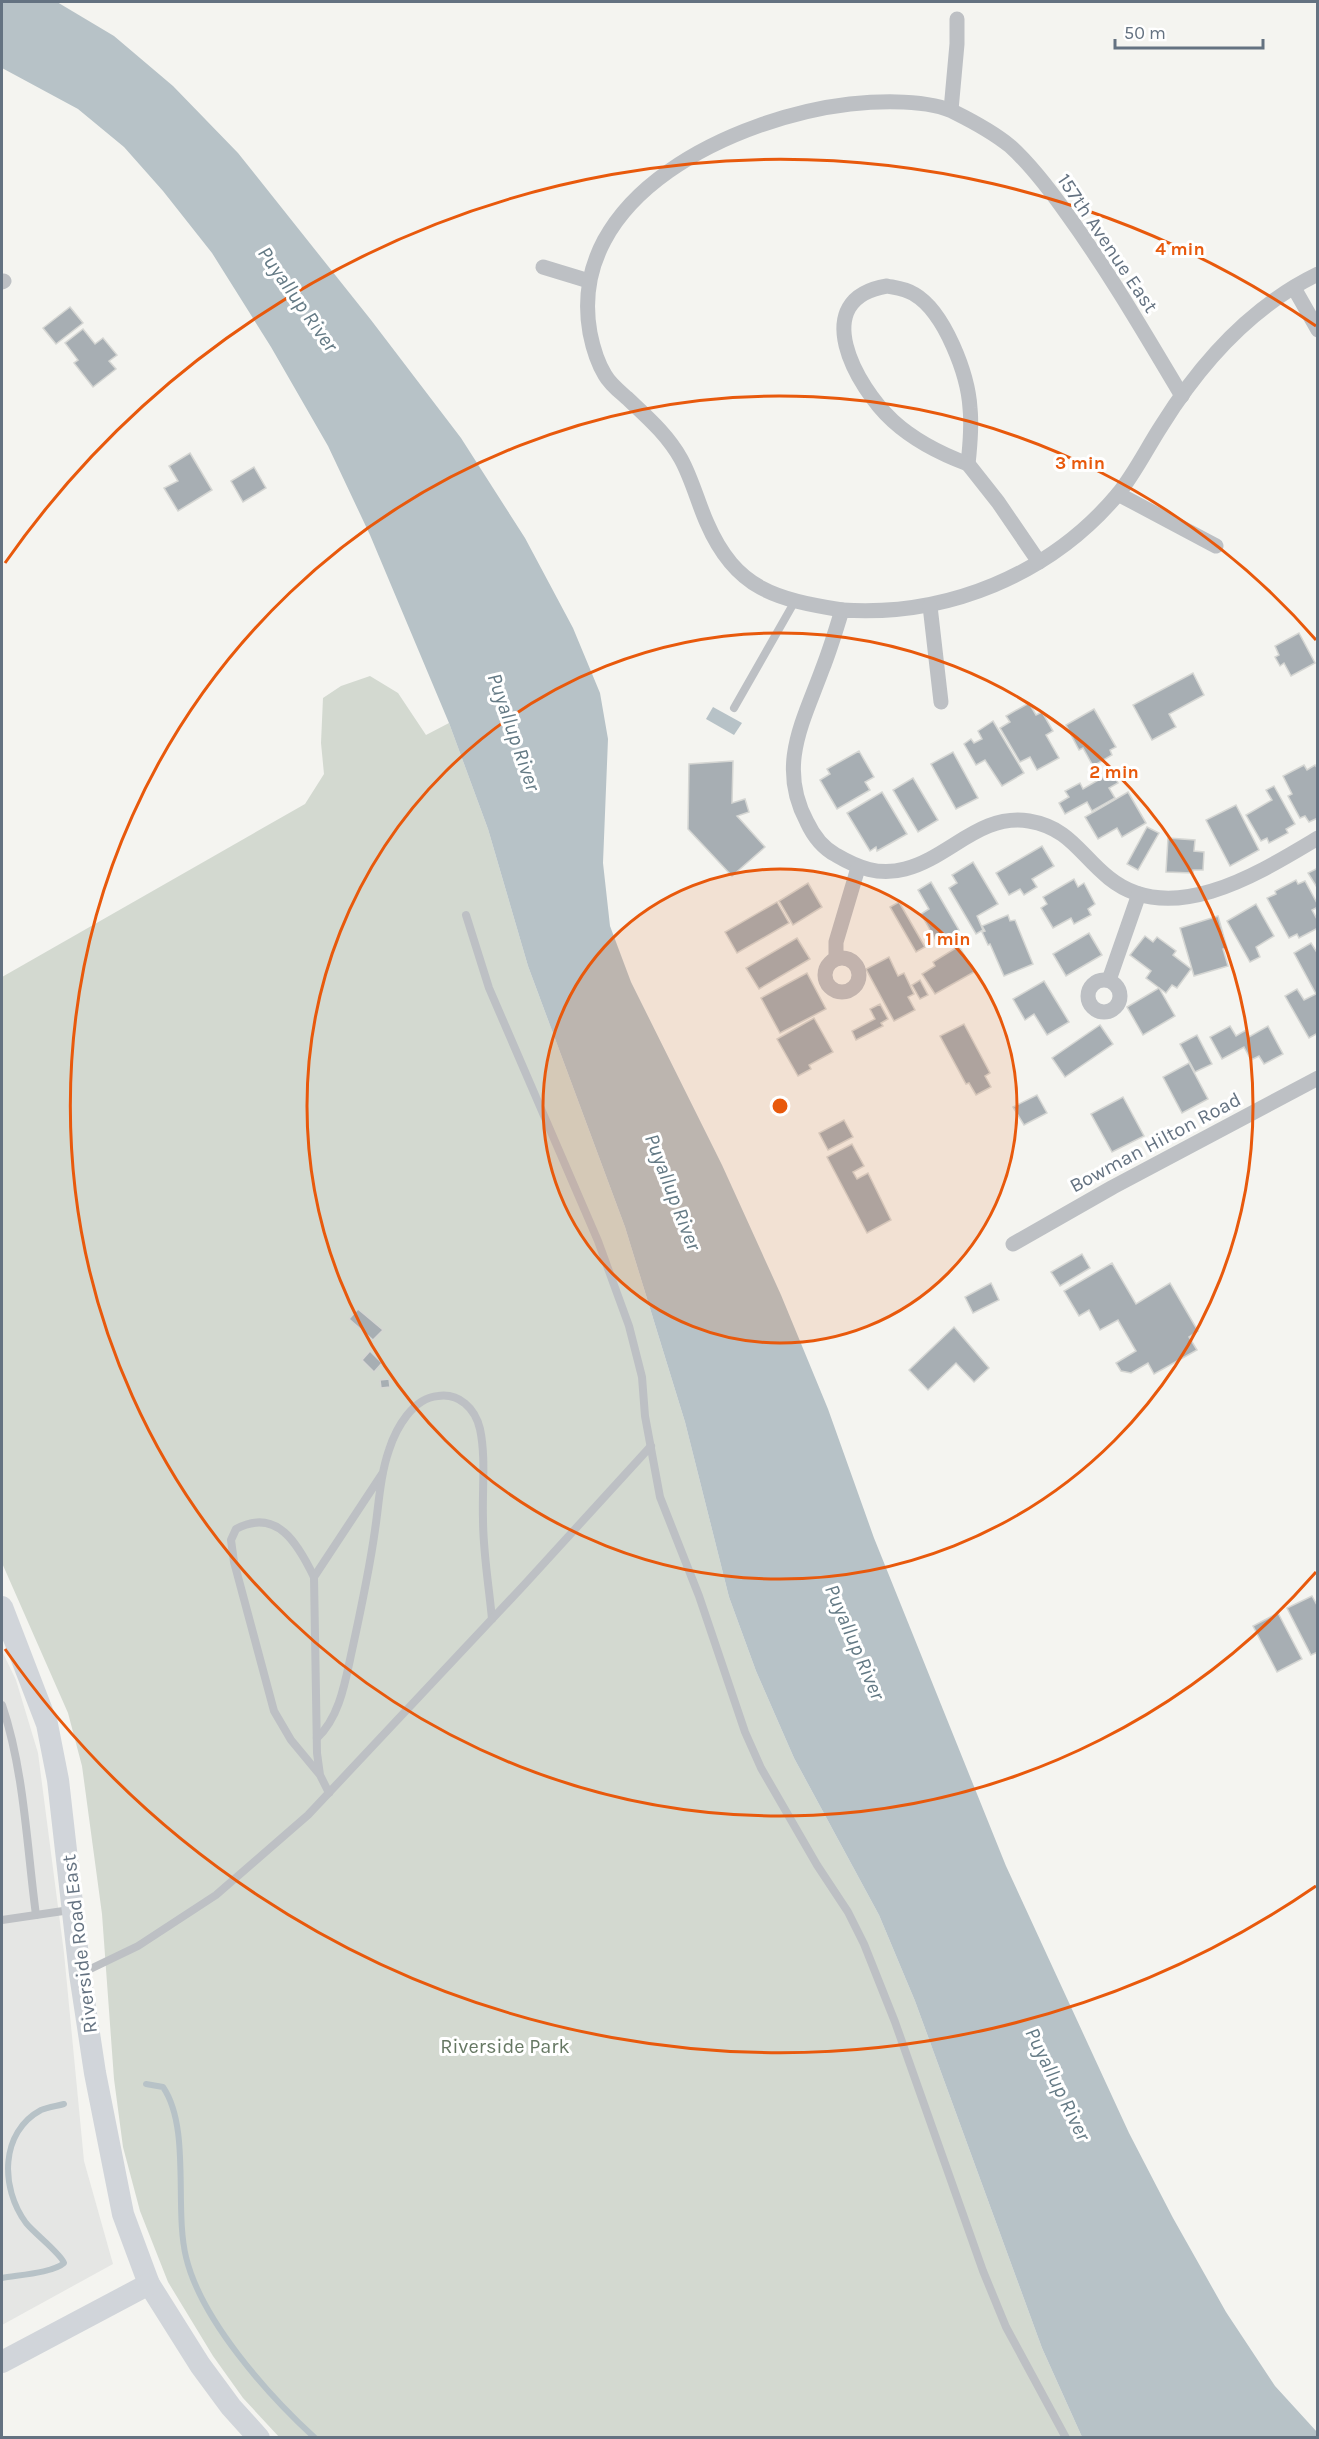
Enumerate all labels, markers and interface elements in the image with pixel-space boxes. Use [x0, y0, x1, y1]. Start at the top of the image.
scale bar [1115, 12, 1264, 50]
text: 50 m [1124, 22, 1166, 44]
street label: 157th Avenue East [1053, 169, 1163, 317]
text: 4 min [1155, 238, 1205, 260]
water label: Puyallup River [253, 242, 344, 357]
text: 3 min [1055, 452, 1105, 474]
water label: Puyallup River [483, 670, 546, 795]
text: 2 min [1089, 761, 1139, 783]
text: 1 min [925, 928, 971, 950]
street label: Bowman Hilton Road [1066, 1088, 1245, 1197]
centre of rings [770, 1096, 790, 1116]
water label: Puyallup River [640, 1130, 707, 1255]
water label: Puyallup River [820, 1581, 890, 1704]
street label: Riverside Road East [57, 1853, 102, 2035]
water label: Puyallup River [1020, 2023, 1096, 2145]
park label: Riverside Park [440, 2035, 570, 2058]

